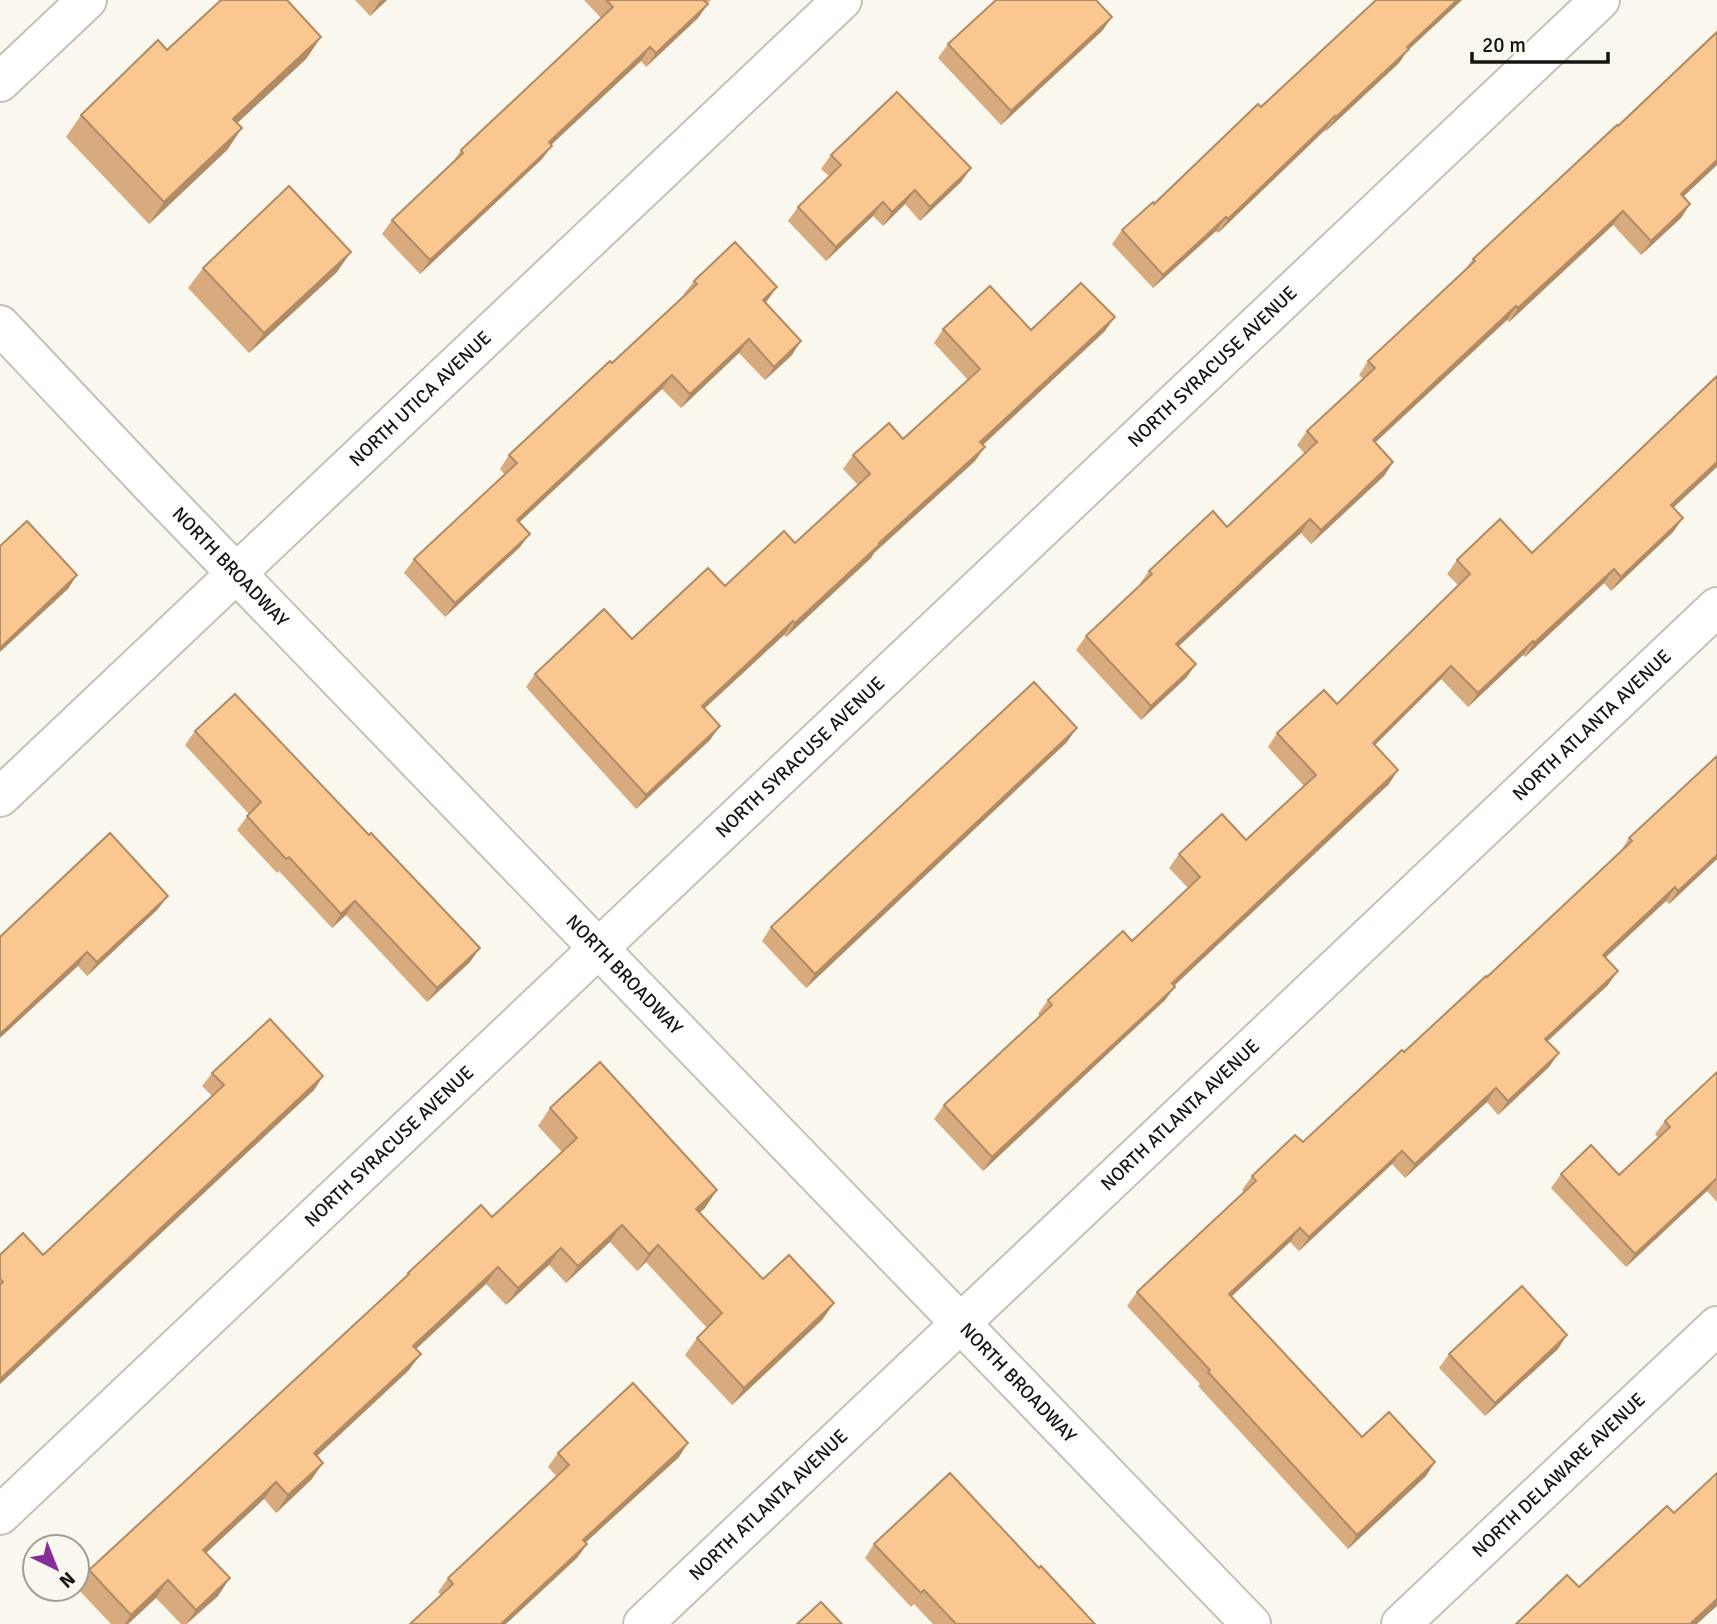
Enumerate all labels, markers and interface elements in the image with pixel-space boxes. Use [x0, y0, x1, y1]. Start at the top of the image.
scale bar [1472, 21, 1608, 65]
text: 20 m [1482, 32, 1526, 58]
street label: NORTH SYRACUSE AVENUE [1123, 281, 1302, 453]
street label: NORTH UTICA AVENUE [344, 326, 497, 472]
street label: NORTH BROADWAY [167, 502, 294, 632]
street label: NORTH ATLANTA AVENUE [1508, 644, 1676, 806]
street label: NORTH SYRACUSE AVENUE [711, 672, 890, 843]
street label: NORTH BROADWAY [561, 910, 688, 1040]
street label: NORTH ATLANTA AVENUE [1096, 1034, 1265, 1196]
street label: NORTH SYRACUSE AVENUE [300, 1061, 479, 1232]
street label: NORTH BROADWAY [955, 1318, 1082, 1448]
street label: NORTH DELAWARE AVENUE [1467, 1388, 1651, 1563]
street label: NORTH ATLANTA AVENUE [684, 1424, 853, 1586]
north arrow [21, 1533, 91, 1603]
text: N [54, 1566, 80, 1593]

